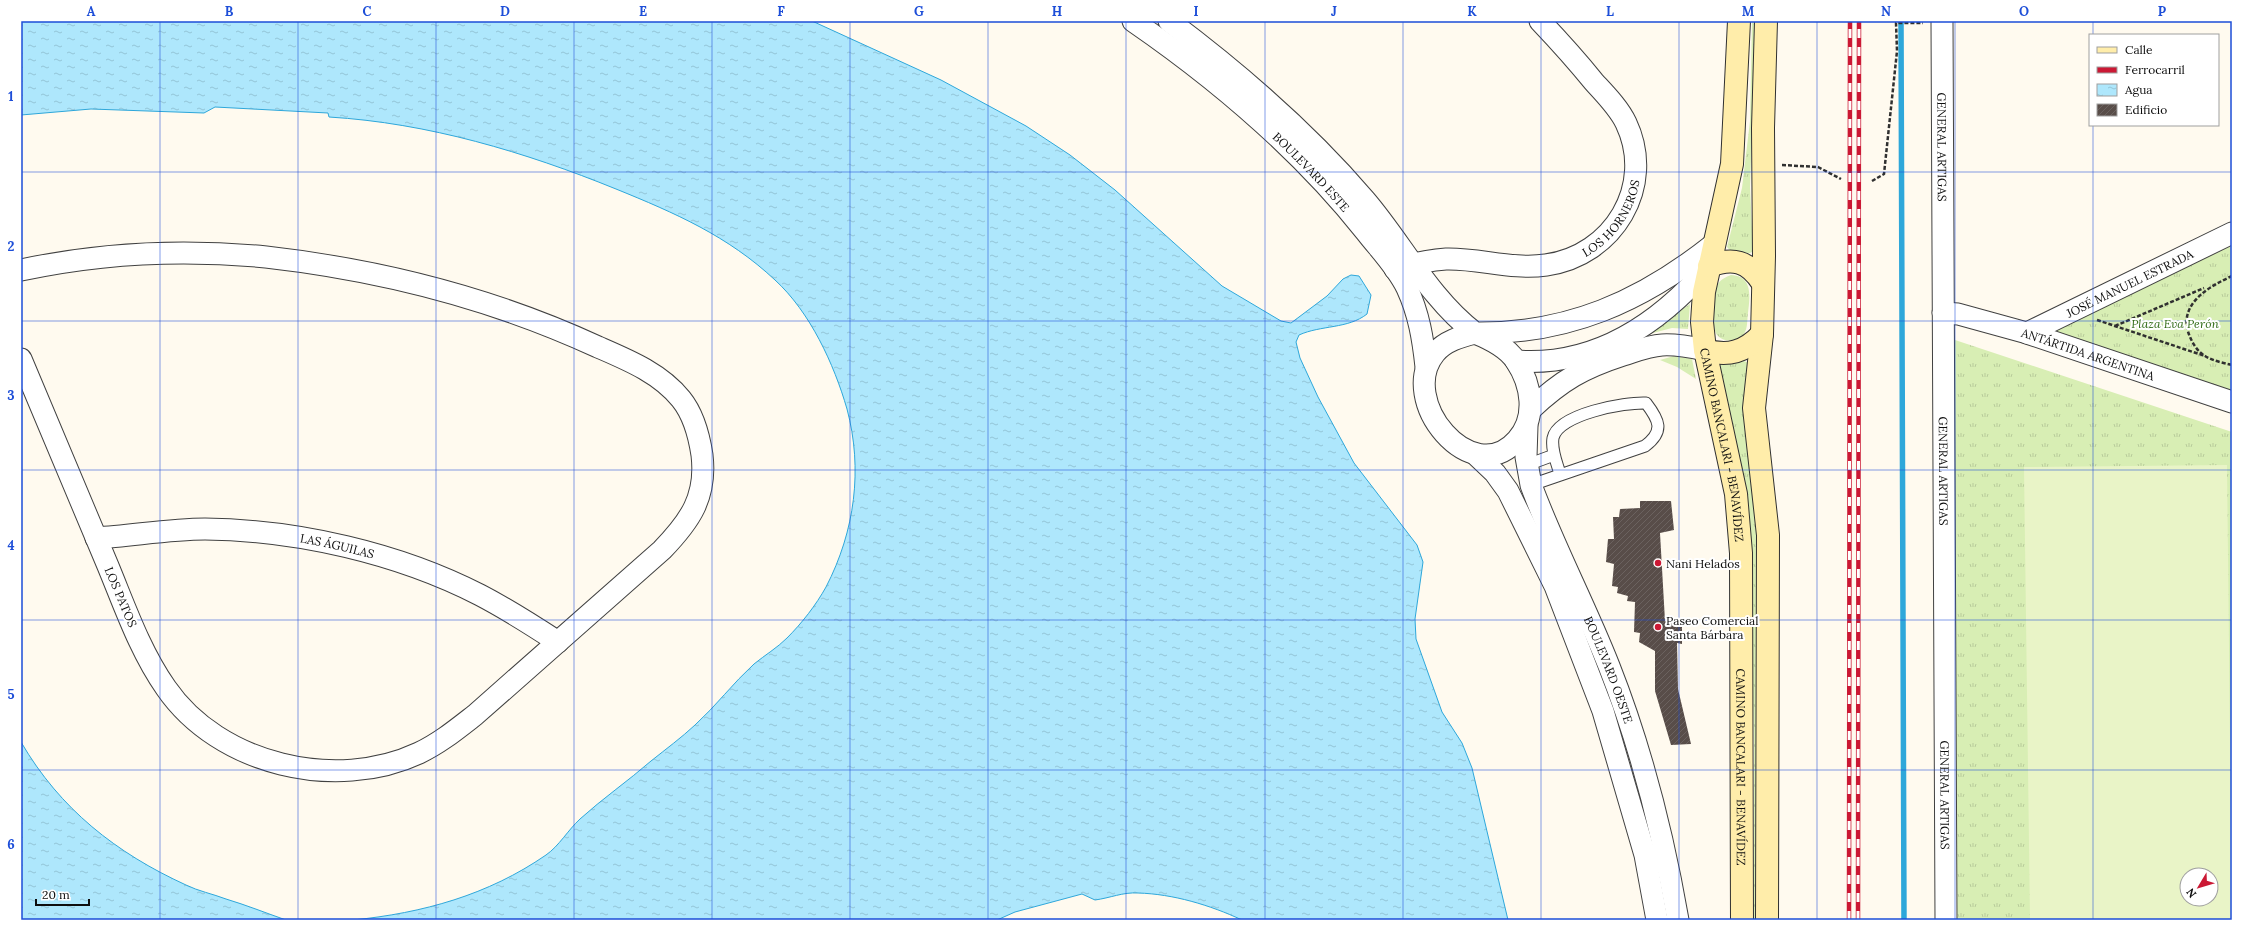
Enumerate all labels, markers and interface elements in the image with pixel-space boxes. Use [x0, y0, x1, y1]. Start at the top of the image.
text: A [87, 3, 96, 20]
text: B [225, 3, 234, 20]
text: C [363, 3, 372, 20]
text: D [500, 3, 510, 20]
text: E [639, 3, 647, 20]
text: F [777, 3, 785, 20]
text: G [914, 3, 924, 20]
text: H [1052, 3, 1062, 20]
text: I [1193, 3, 1199, 20]
text: J [1331, 3, 1337, 20]
text: K [1467, 3, 1477, 20]
text: L [1606, 3, 1614, 20]
text: M [1742, 3, 1755, 20]
text: N [1881, 3, 1891, 20]
text: O [2019, 3, 2029, 20]
text: P [2158, 3, 2167, 20]
legend [2089, 34, 2219, 126]
text: Calle [2125, 42, 2153, 57]
text: Ferrocarril [2125, 62, 2185, 77]
text: Agua [2124, 82, 2153, 97]
text: 1 [8, 88, 14, 105]
street label: GENERAL ARTIGAS [1935, 92, 1950, 202]
text: Edificio [2125, 102, 2167, 117]
street label: BOULEVARD ESTE [1270, 129, 1353, 214]
street label: LOS HORNEROS [1579, 178, 1642, 259]
text: 2 [8, 238, 15, 255]
street label: JOSÉ MANUEL ESTRADA [2063, 245, 2196, 321]
park label: Plaza Eva Perón [2131, 316, 2219, 331]
street label: ANTÁRTIDA ARGENTINA [2019, 324, 2157, 383]
street label: CAMINO BANCALARI - BENAVÍDEZ [1697, 346, 1748, 542]
text: 3 [7, 387, 15, 404]
street label: GENERAL ARTIGAS [1936, 416, 1952, 526]
street label: LAS ÁGUILAS [299, 530, 376, 561]
text: 4 [7, 537, 15, 554]
place label: Nani Helados [1666, 556, 1740, 571]
marker: Nani Helados [1653, 558, 1663, 568]
street label: LOS PATOS [102, 564, 141, 630]
place label: Paseo Comercial Santa Bárbara [1666, 613, 1759, 642]
street label: BOULEVARD OESTE [1581, 614, 1637, 725]
marker: Paseo Comercial Santa Bárbara [1653, 622, 1663, 632]
street label: CAMINO BANCALARI - BENAVÍDEZ [1734, 668, 1749, 866]
text: 5 [7, 686, 15, 703]
street label: GENERAL ARTIGAS [1938, 740, 1953, 850]
text: 6 [7, 836, 15, 853]
north arrow [2179, 867, 2219, 907]
scale bar [36, 881, 89, 907]
text: N [2183, 885, 2199, 901]
text: 20 m [42, 887, 70, 902]

